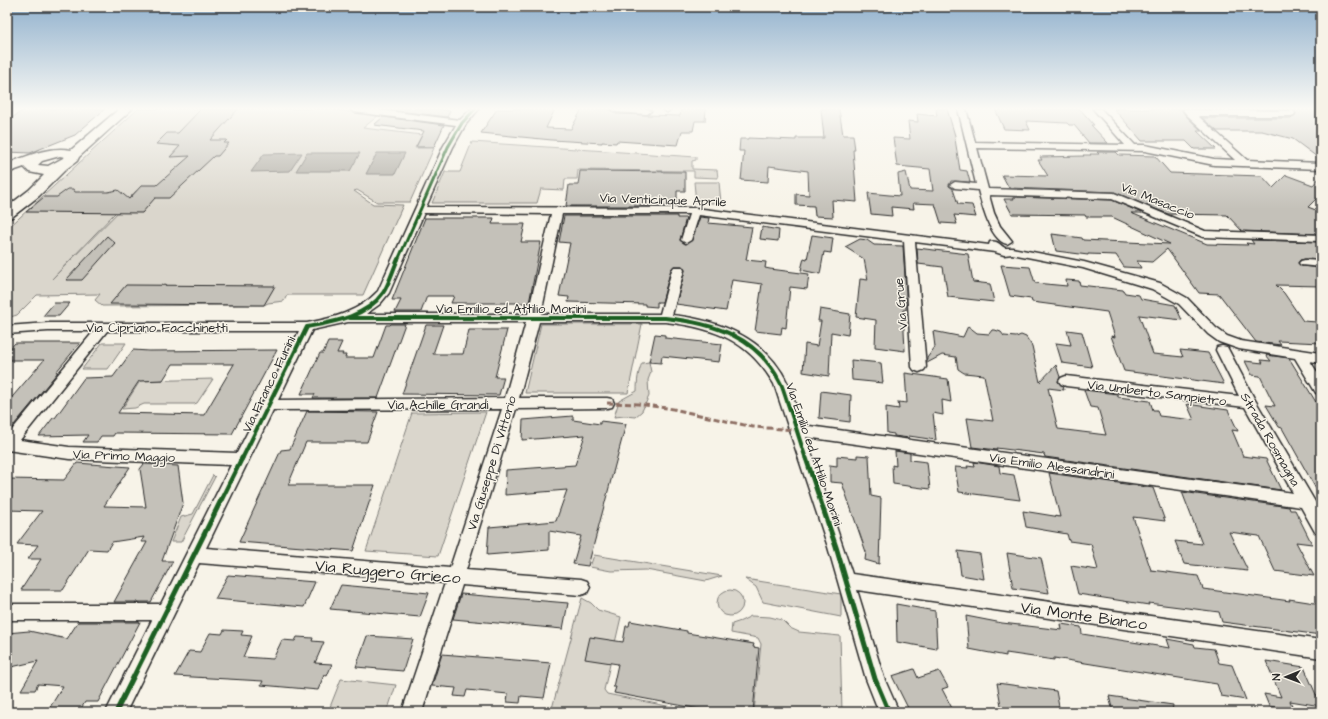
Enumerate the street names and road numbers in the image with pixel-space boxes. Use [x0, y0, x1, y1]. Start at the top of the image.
street label: Via Masaccio [1118, 178, 1198, 224]
street label: Via Venticinque Aprile [599, 189, 727, 211]
street label: Via Grue [890, 277, 912, 330]
street label: Via Emilio ed Attilio Morini [436, 300, 586, 318]
street label: Via Cipriano Facchinetti [86, 319, 228, 337]
street label: Via Franco Furini [238, 333, 300, 436]
street label: Via Umberto Sampietro [1086, 376, 1228, 411]
street label: Via Emilio ed Attilio Morini [781, 380, 847, 528]
street label: Strada Rosmagna [1235, 389, 1305, 491]
street label: Via Giuseppe Di Vittorio [463, 393, 521, 533]
street label: Via Achille Grandi [387, 396, 489, 414]
street label: Via Primo Maggio [73, 445, 176, 468]
street label: Via Emilio Alessandrini [988, 448, 1116, 484]
street label: Via Ruggero Grieco [314, 555, 462, 590]
street label: Via Monte Bianco [1019, 596, 1149, 636]

